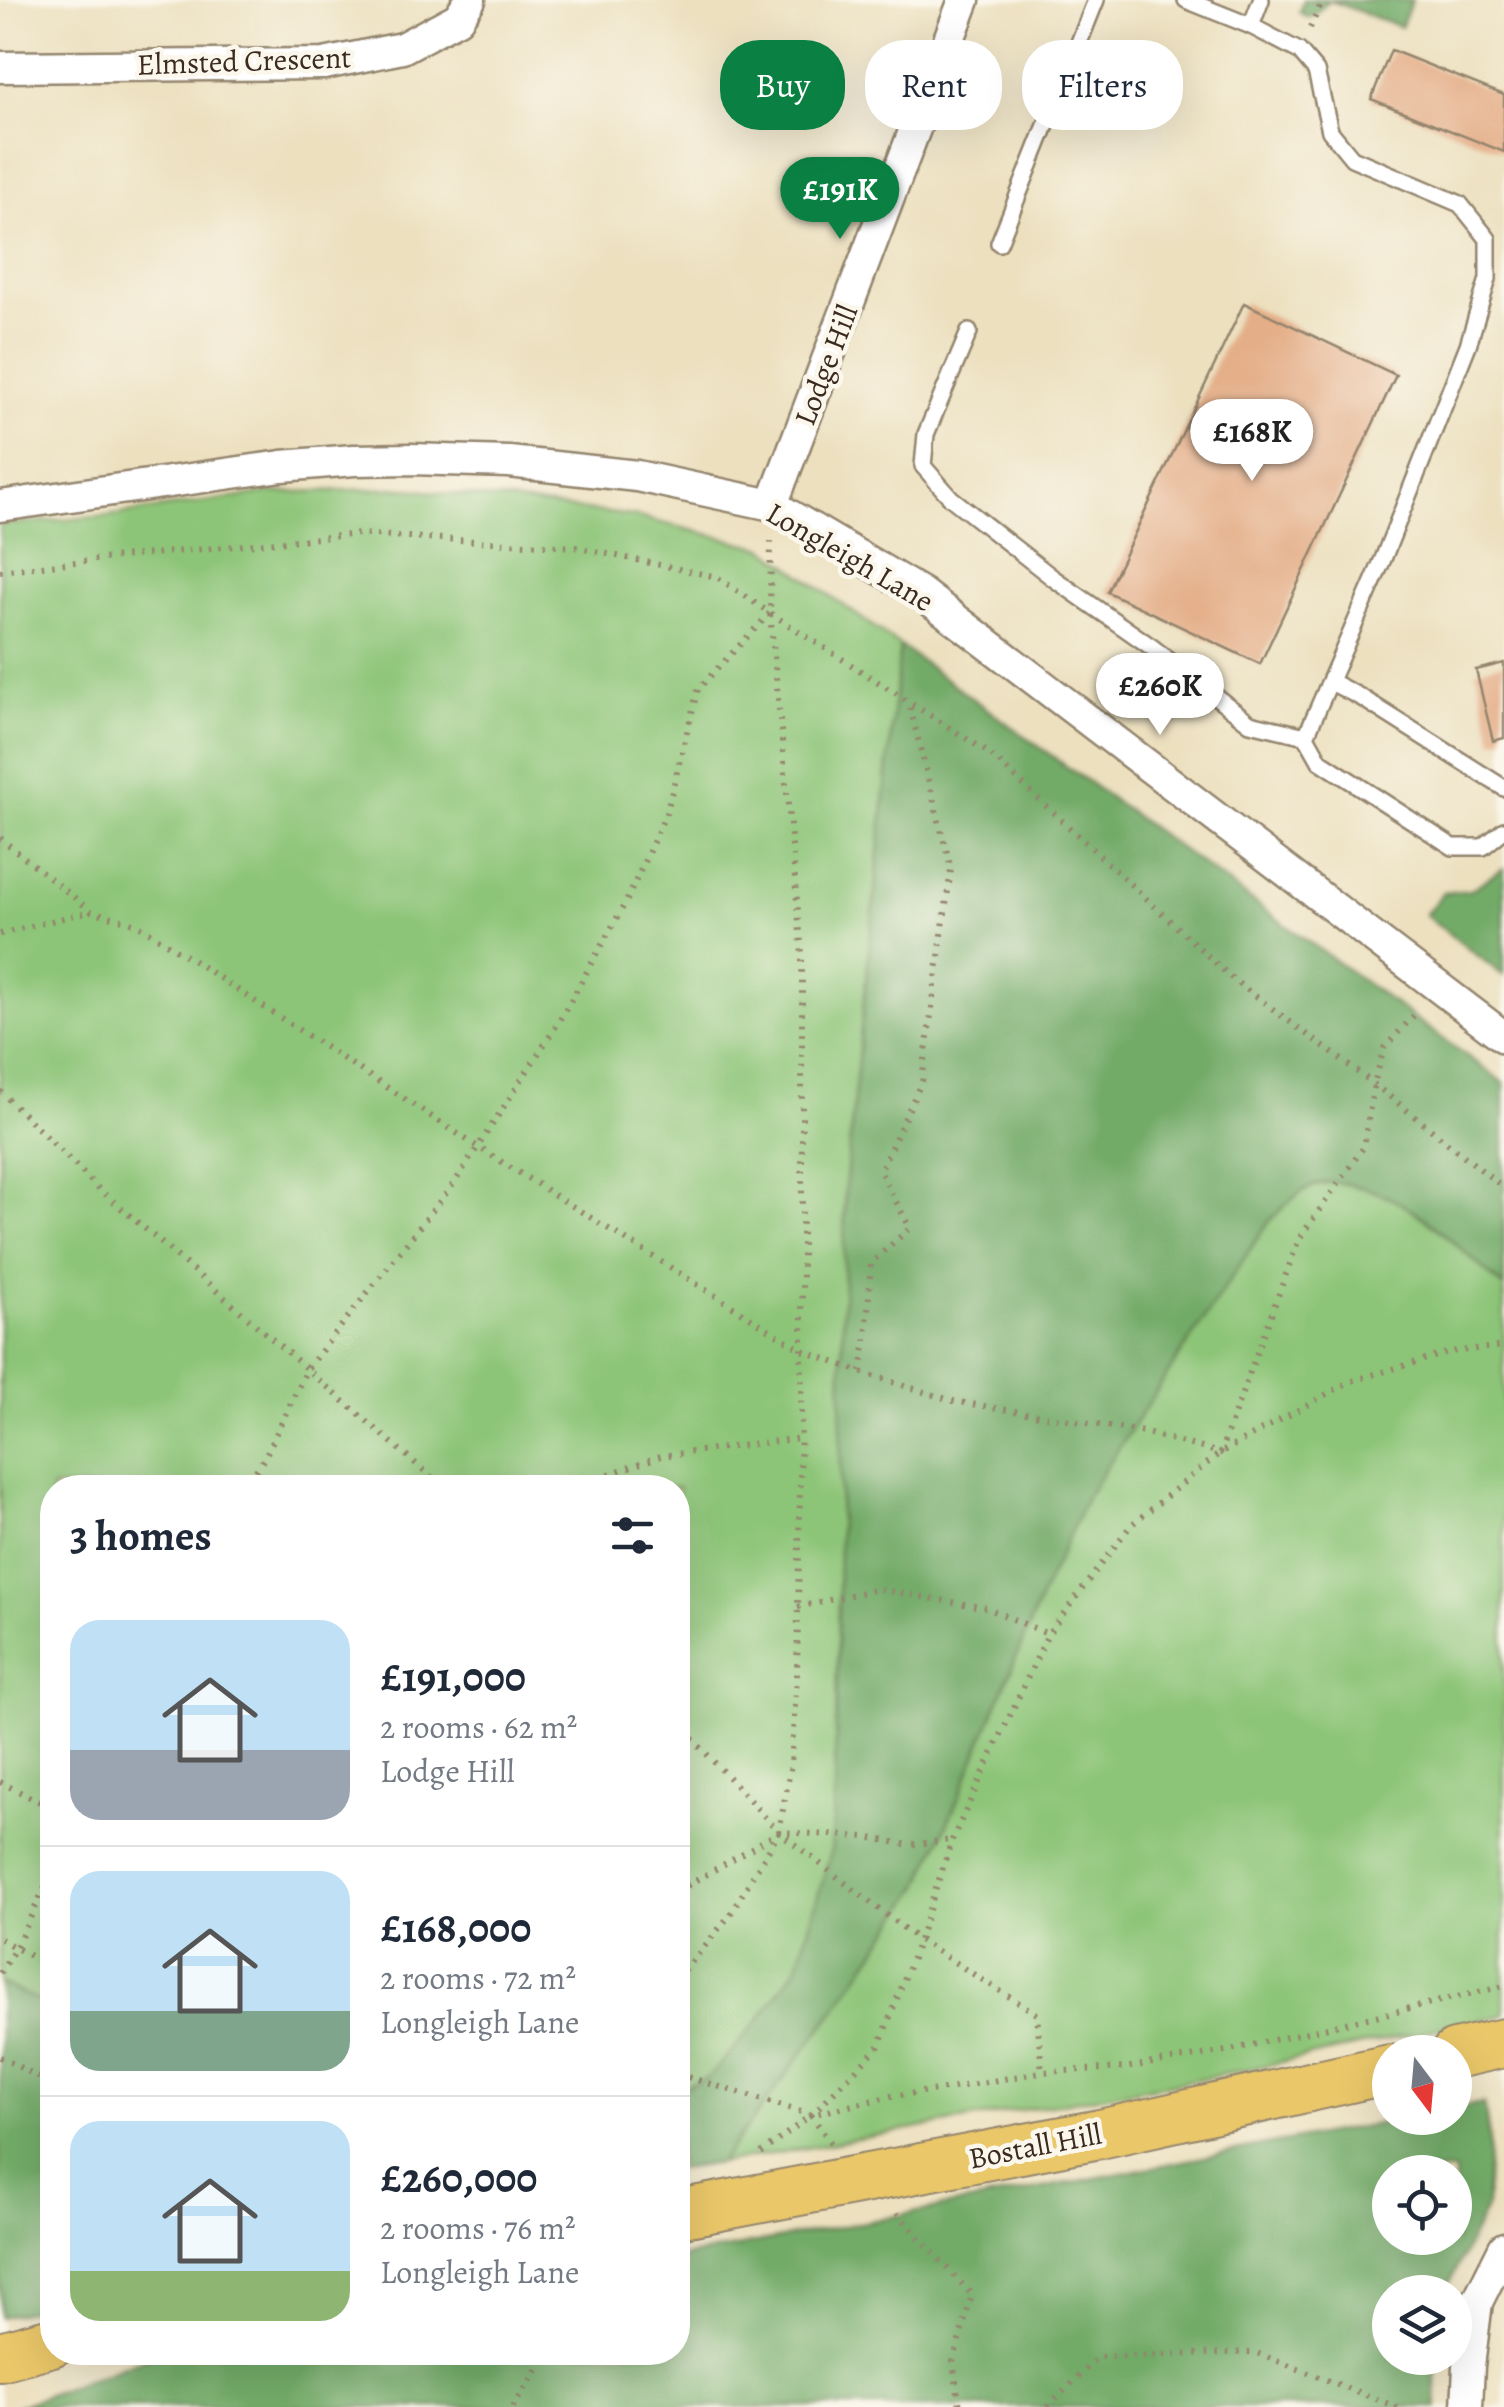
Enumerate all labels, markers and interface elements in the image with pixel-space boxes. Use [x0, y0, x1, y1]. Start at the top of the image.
street label: Elmsted Crescent [136, 37, 352, 85]
chip: Buy [720, 40, 845, 130]
chip: Rent [865, 40, 1002, 130]
chip: Filters [1022, 40, 1183, 130]
pin: £191K [770, 157, 910, 242]
text: £191K [802, 167, 878, 211]
street label: Lodge Hill [785, 299, 867, 431]
pin: £168K [1182, 399, 1322, 484]
text: £168K [1212, 409, 1292, 453]
street label: Longleigh Lane [759, 493, 941, 621]
pin: £260K [1090, 653, 1230, 738]
text: £260K [1118, 663, 1202, 707]
text: 3 homes [70, 1507, 212, 1564]
icon: filters [605, 1508, 660, 1563]
text: £191,000 [380, 1648, 526, 1705]
icon: home [150, 1660, 270, 1780]
text: 2 rooms · 62 m² [380, 1705, 577, 1749]
text: Lodge Hill [380, 1749, 515, 1793]
text: £168,000 [380, 1899, 531, 1956]
icon: home [150, 1911, 270, 2031]
text: 2 rooms · 72 m² [380, 1956, 576, 2000]
text: Longleigh Lane [380, 2000, 579, 2044]
north arrow [1372, 2035, 1472, 2135]
map controls [1372, 2035, 1472, 2375]
street label: Bostall Hill [965, 2114, 1105, 2178]
text: £260,000 [380, 2149, 538, 2206]
button: locate [1372, 2155, 1472, 2255]
icon: home [150, 2161, 270, 2281]
text: 2 rooms · 76 m² [380, 2206, 576, 2250]
text: Longleigh Lane [380, 2250, 579, 2294]
button: layers [1372, 2275, 1472, 2375]

